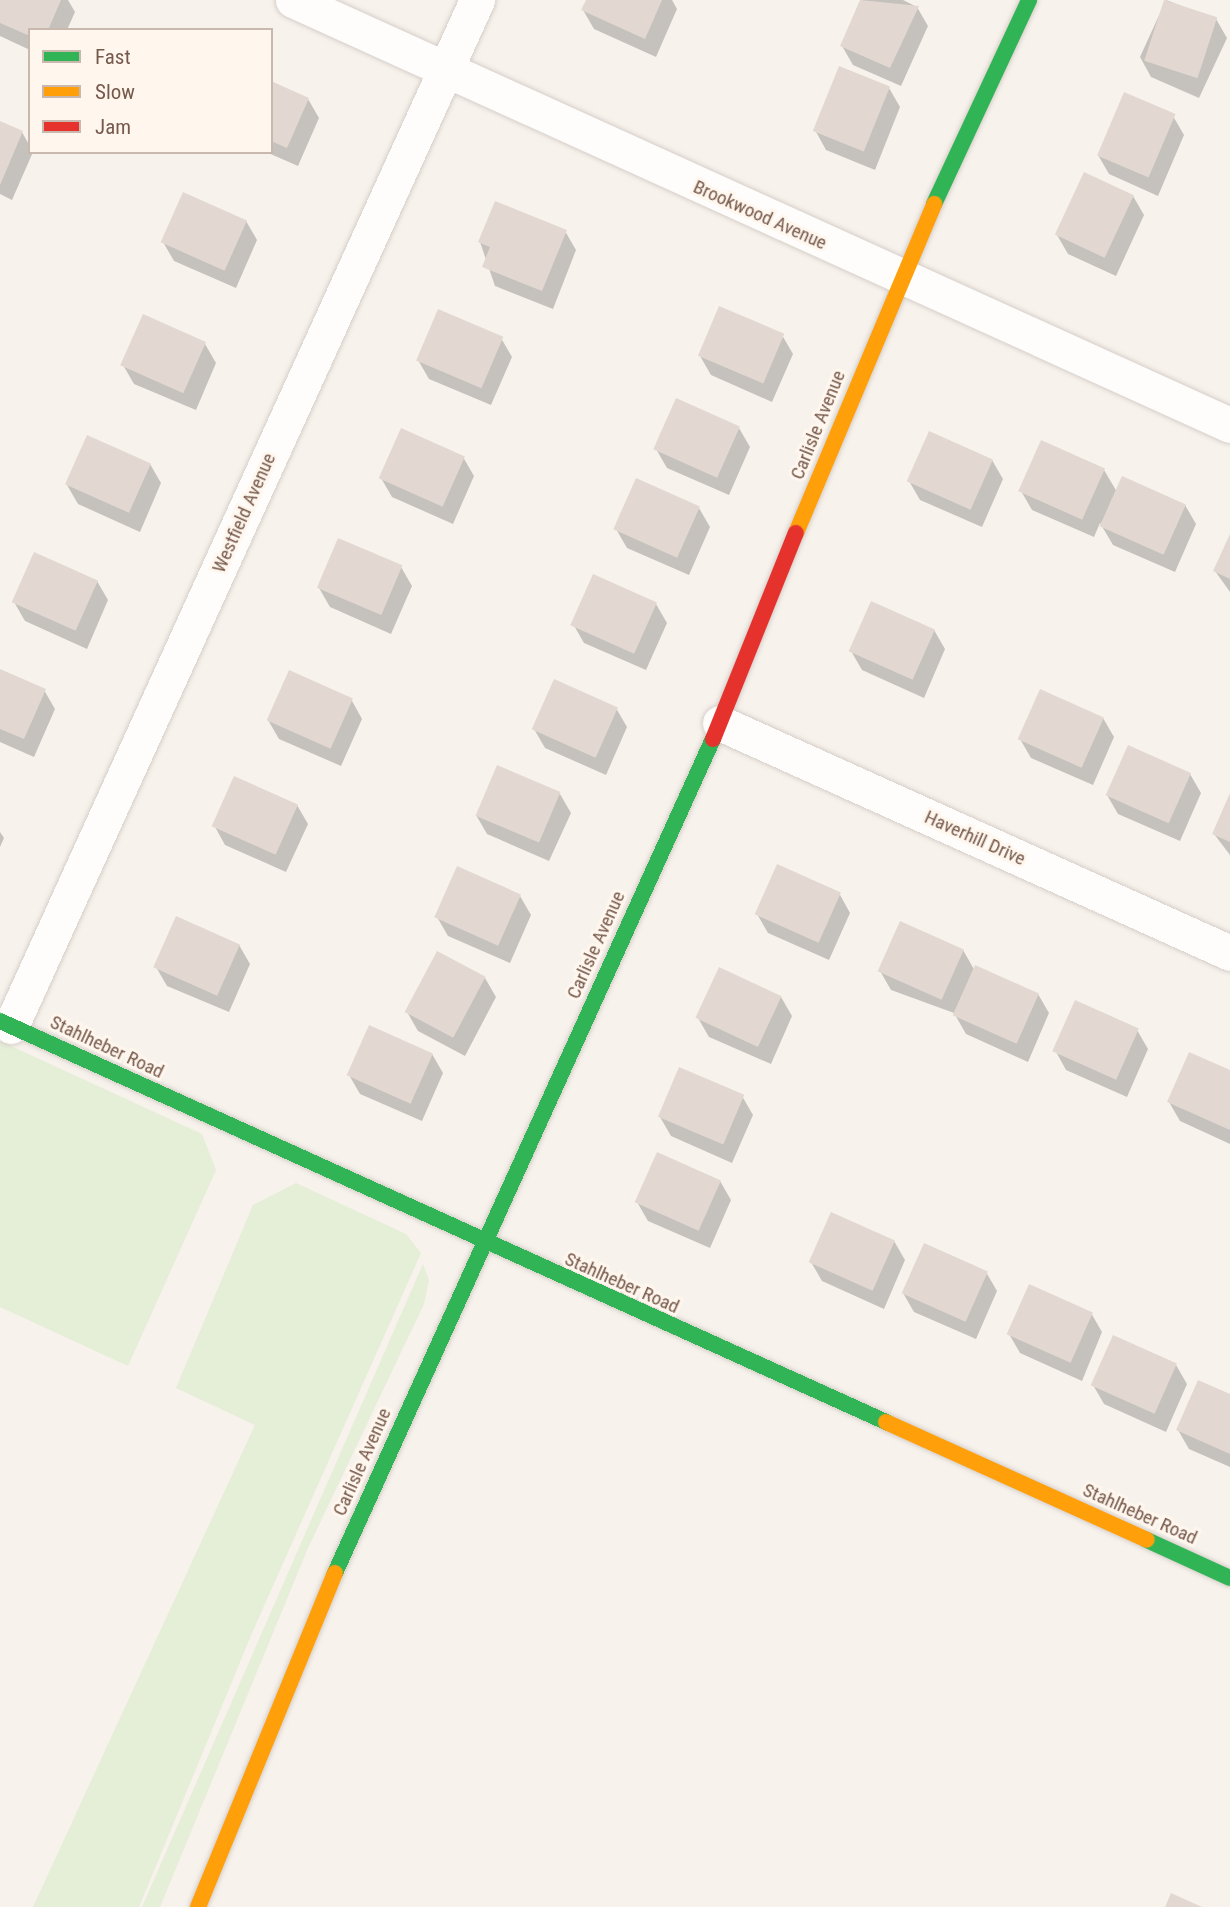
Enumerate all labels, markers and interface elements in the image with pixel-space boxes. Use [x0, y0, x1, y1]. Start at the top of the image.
legend [28, 28, 273, 154]
text: Fast [95, 45, 131, 69]
text: Slow [95, 80, 135, 104]
text: Jam [95, 115, 131, 139]
street label: Brookwood Avenue [690, 175, 830, 255]
street label: Carlisle Avenue [786, 367, 850, 483]
street label: Westfield Avenue [207, 450, 281, 576]
street label: Haverhill Drive [921, 806, 1029, 870]
street label: Carlisle Avenue [562, 888, 630, 1002]
street label: Stahlheber Road [47, 1011, 167, 1083]
street label: Stahlheber Road [561, 1248, 683, 1318]
street label: Carlisle Avenue [328, 1405, 396, 1519]
street label: Stahlheber Road [1079, 1479, 1201, 1549]

